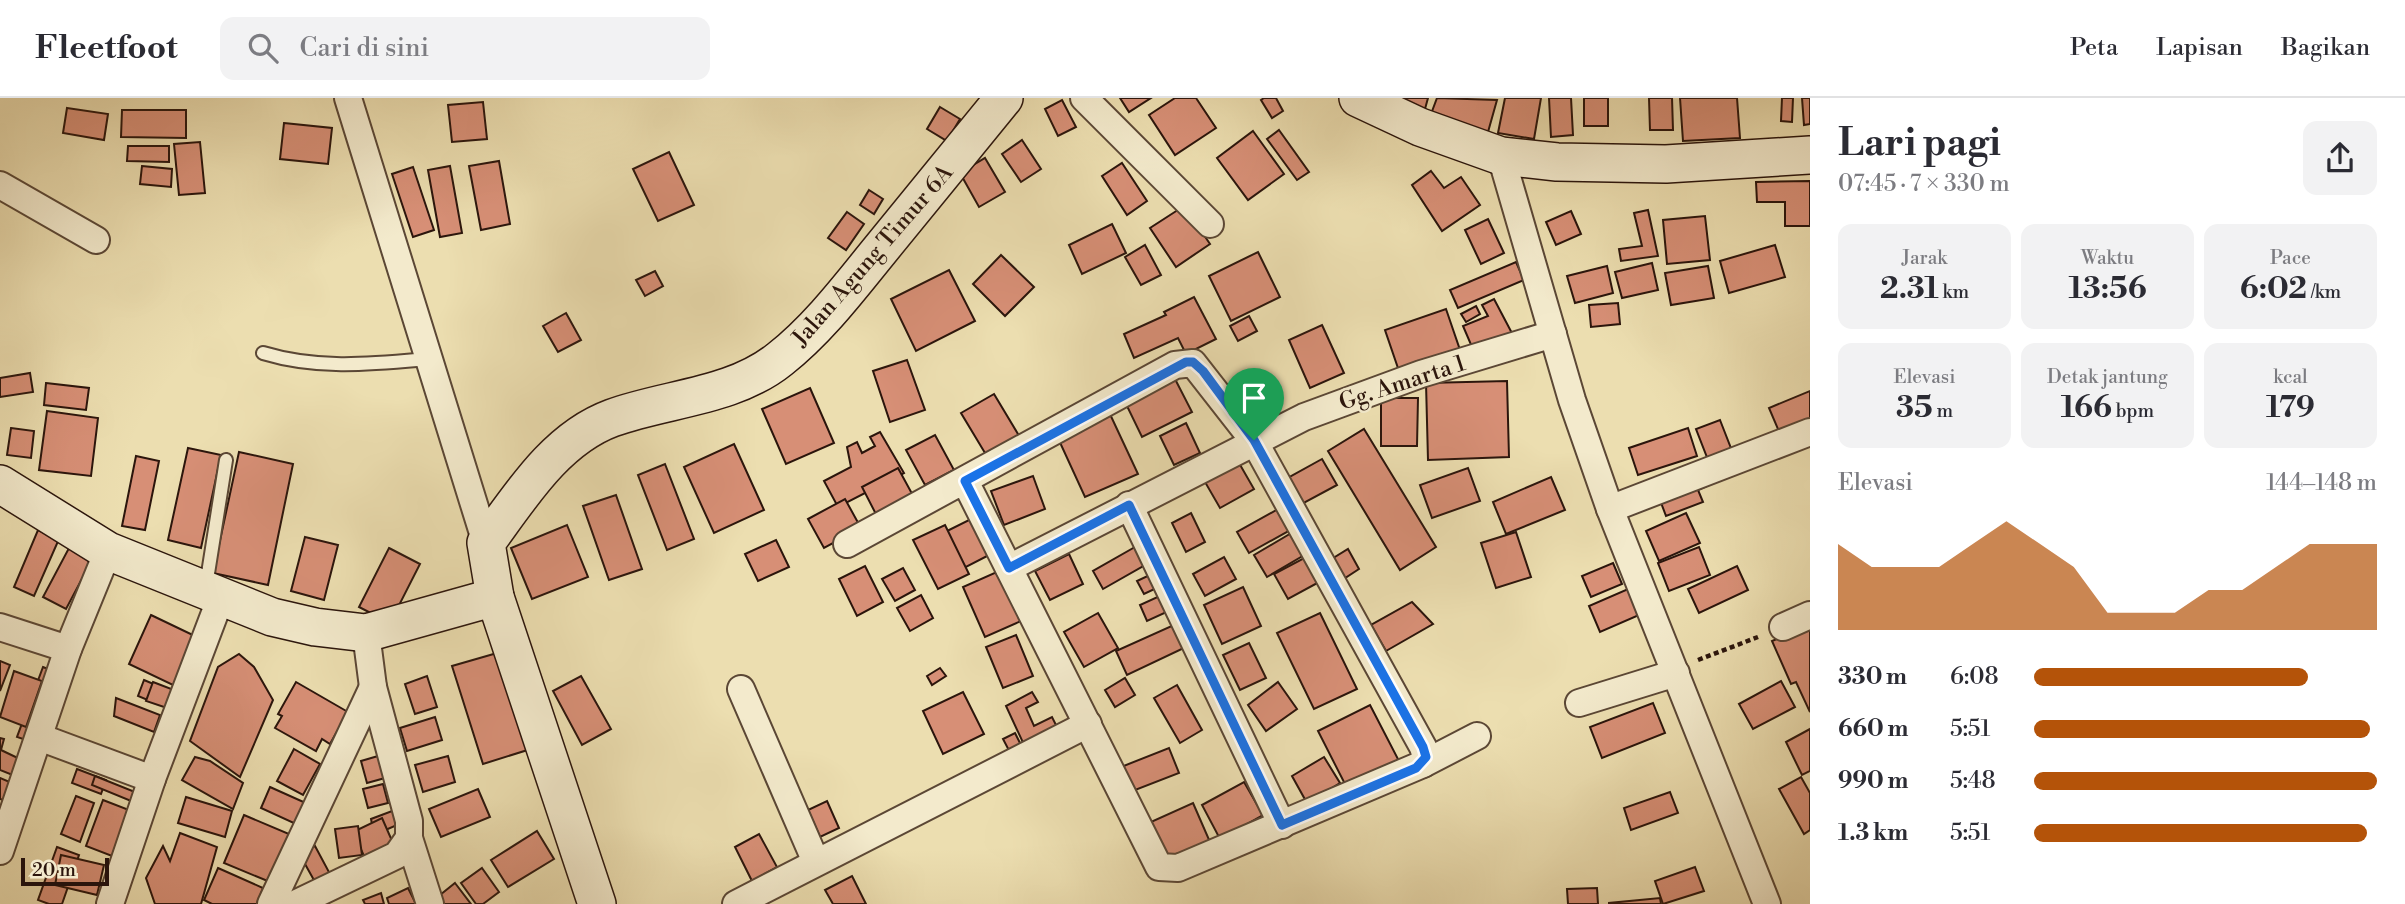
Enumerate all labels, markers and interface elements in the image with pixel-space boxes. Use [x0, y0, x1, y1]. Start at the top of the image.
search box [220, 17, 710, 80]
text: Fleetfoot [35, 28, 178, 69]
icon: search [244, 29, 282, 67]
text: Cari di sini [300, 32, 429, 64]
text: Peta [2070, 33, 2118, 63]
text: Lapisan [2156, 33, 2243, 63]
text: Bagikan [2281, 33, 2370, 63]
text: Lari pagi [1838, 120, 2001, 167]
button: share [2303, 121, 2377, 195]
street label: Jalan Agung Timur 6A [786, 158, 960, 353]
text: 07:45 · 7 × 330 m [1838, 170, 2010, 198]
text: Jarak [1902, 246, 1947, 270]
text: Waktu [2081, 246, 2134, 270]
text: Pace [2270, 246, 2311, 270]
text: 2.31 [1880, 270, 1939, 308]
text: 13:56 [2068, 270, 2147, 308]
text: 6:02 [2240, 270, 2307, 308]
text: km [1939, 280, 1969, 304]
text: /km [2307, 280, 2341, 304]
street label: Gg. Amarta 1 [1335, 349, 1469, 417]
text: Elevasi [1894, 365, 1955, 389]
text: Detak jantung [2047, 365, 2168, 389]
text: kcal [2273, 365, 2308, 389]
pin [1224, 368, 1284, 440]
icon: arrive [1235, 379, 1273, 417]
text: 35 [1896, 389, 1933, 427]
text: 166 [2061, 389, 2112, 427]
text: 179 [2266, 389, 2315, 427]
text: m [1933, 399, 1953, 423]
text: bpm [2112, 399, 2154, 423]
text: Elevasi [1838, 469, 1913, 497]
text: 144–148 m [2266, 469, 2377, 497]
text: 330 m [1838, 663, 1907, 691]
text: 6:08 [1950, 663, 1998, 691]
text: 660 m [1838, 715, 1908, 743]
text: 5:51 [1950, 715, 1990, 743]
text: 990 m [1838, 767, 1908, 795]
text: 5:48 [1950, 767, 1996, 795]
text: 1.3 km [1838, 819, 1908, 847]
text: 5:51 [1950, 819, 1990, 847]
scale bar [21, 855, 108, 887]
text: 20 m [32, 858, 76, 882]

